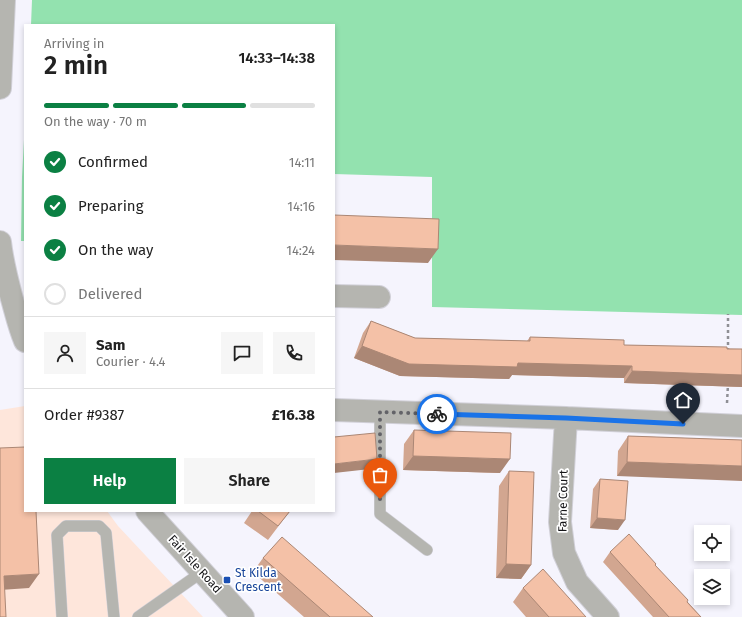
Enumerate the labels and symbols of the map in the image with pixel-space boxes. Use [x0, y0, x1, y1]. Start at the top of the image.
pin [666, 383, 700, 424]
courier [417, 394, 457, 434]
pin [363, 458, 397, 499]
street label: Farne Court [555, 469, 571, 532]
street label: Fair Isle Road [165, 532, 225, 596]
place label: St Kilda Crescent [235, 566, 282, 594]
marker: St Kilda Crescent [222, 575, 232, 585]

